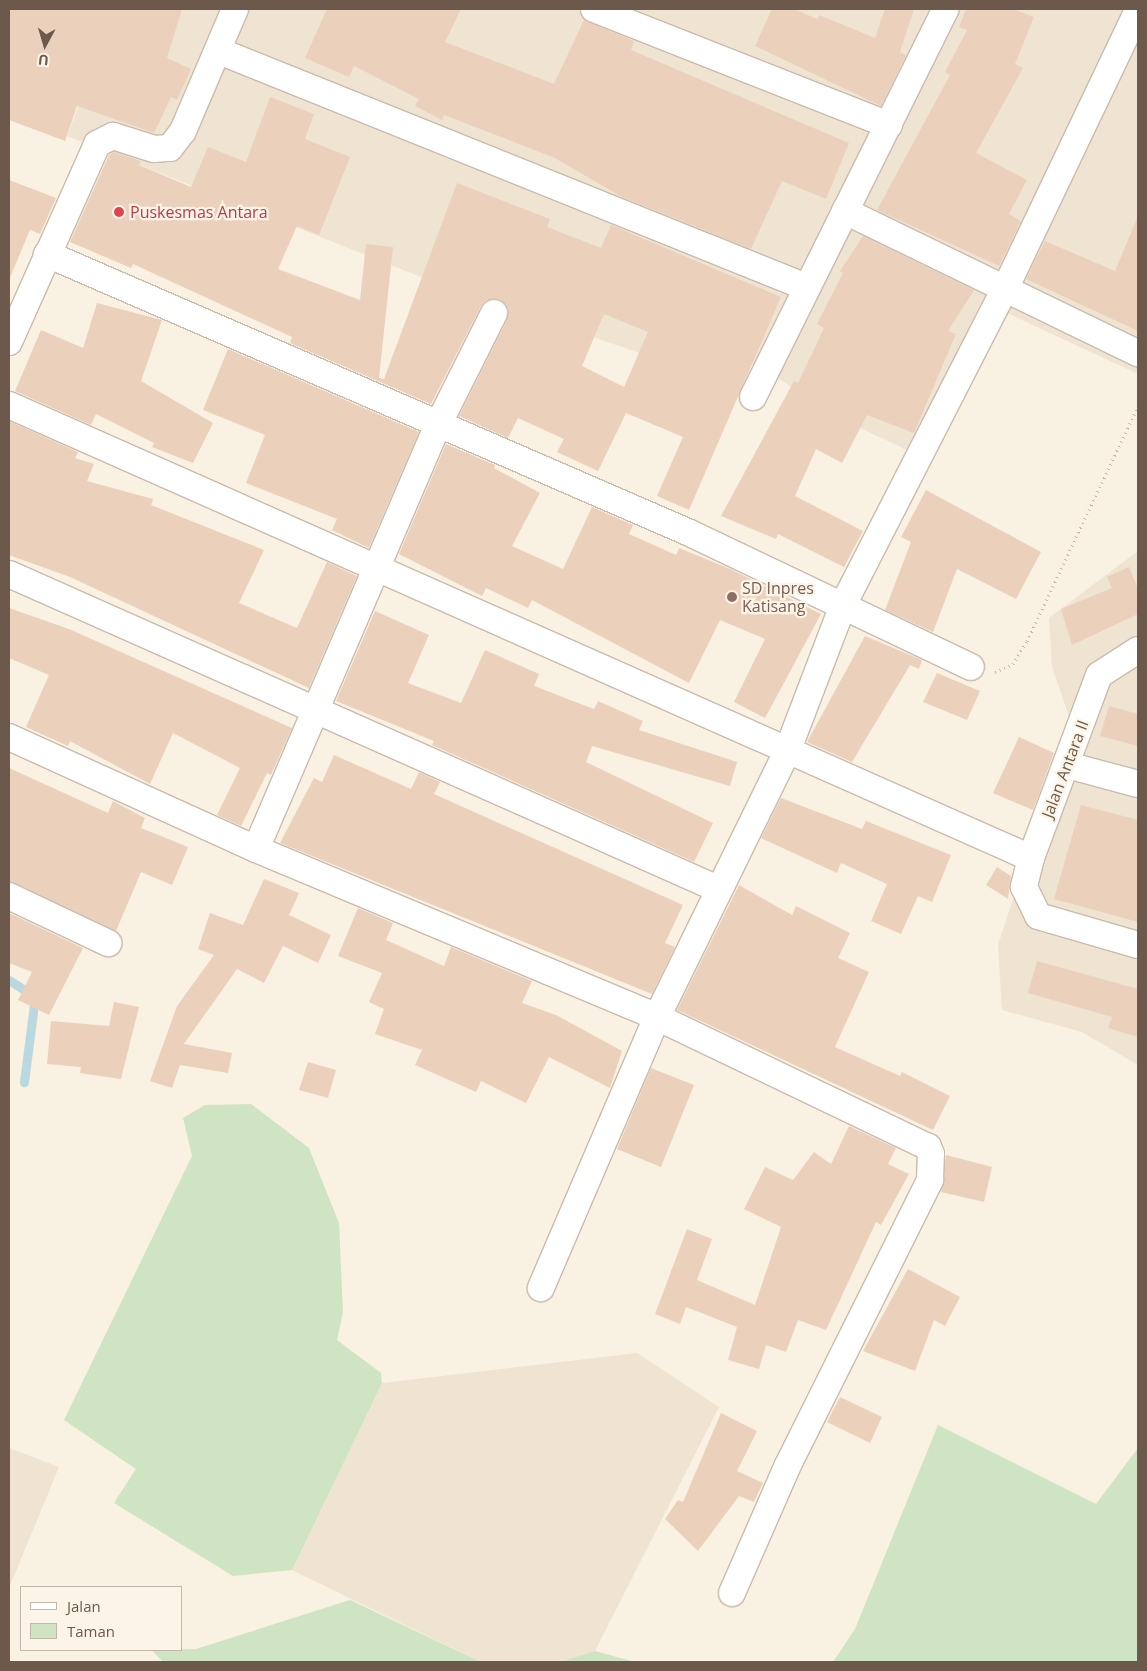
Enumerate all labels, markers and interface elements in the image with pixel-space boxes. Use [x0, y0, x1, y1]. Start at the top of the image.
north arrow [20, 20, 70, 70]
text: U [37, 50, 50, 70]
place label: Puskesmas Antara [130, 202, 268, 222]
marker: Puskesmas Antara [112, 205, 126, 219]
place label: SD Inpres Katisang [742, 578, 814, 616]
marker: SD Inpres Katisang [726, 591, 738, 603]
street label: Jalan Antara II [1038, 717, 1092, 821]
legend [20, 1586, 182, 1651]
text: Jalan [67, 1596, 101, 1616]
text: Taman [67, 1621, 115, 1641]

